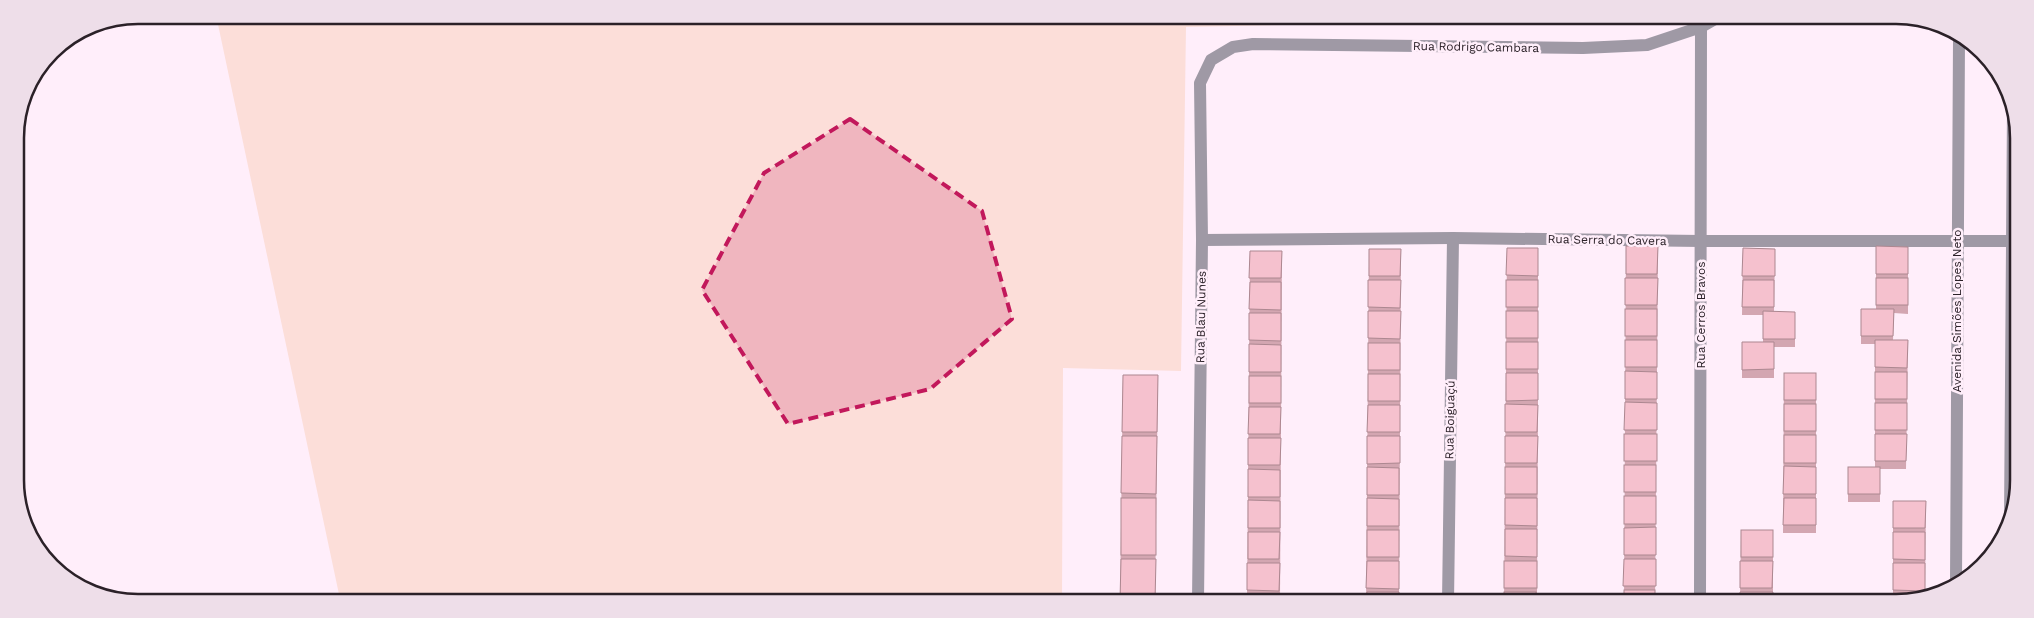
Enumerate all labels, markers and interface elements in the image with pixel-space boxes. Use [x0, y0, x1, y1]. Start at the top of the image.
street label: Rua Rodrigo Cambara [1413, 39, 1540, 55]
street label: Avenida Simões Lopes Neto [1950, 230, 1964, 393]
street label: Rua Serra do Cavera [1547, 232, 1667, 248]
street label: Rua Cerros Bravos [1694, 261, 1708, 369]
street label: Rua Blau Nunes [1193, 271, 1209, 363]
street label: Rua Boiguaçú [1442, 380, 1458, 460]

